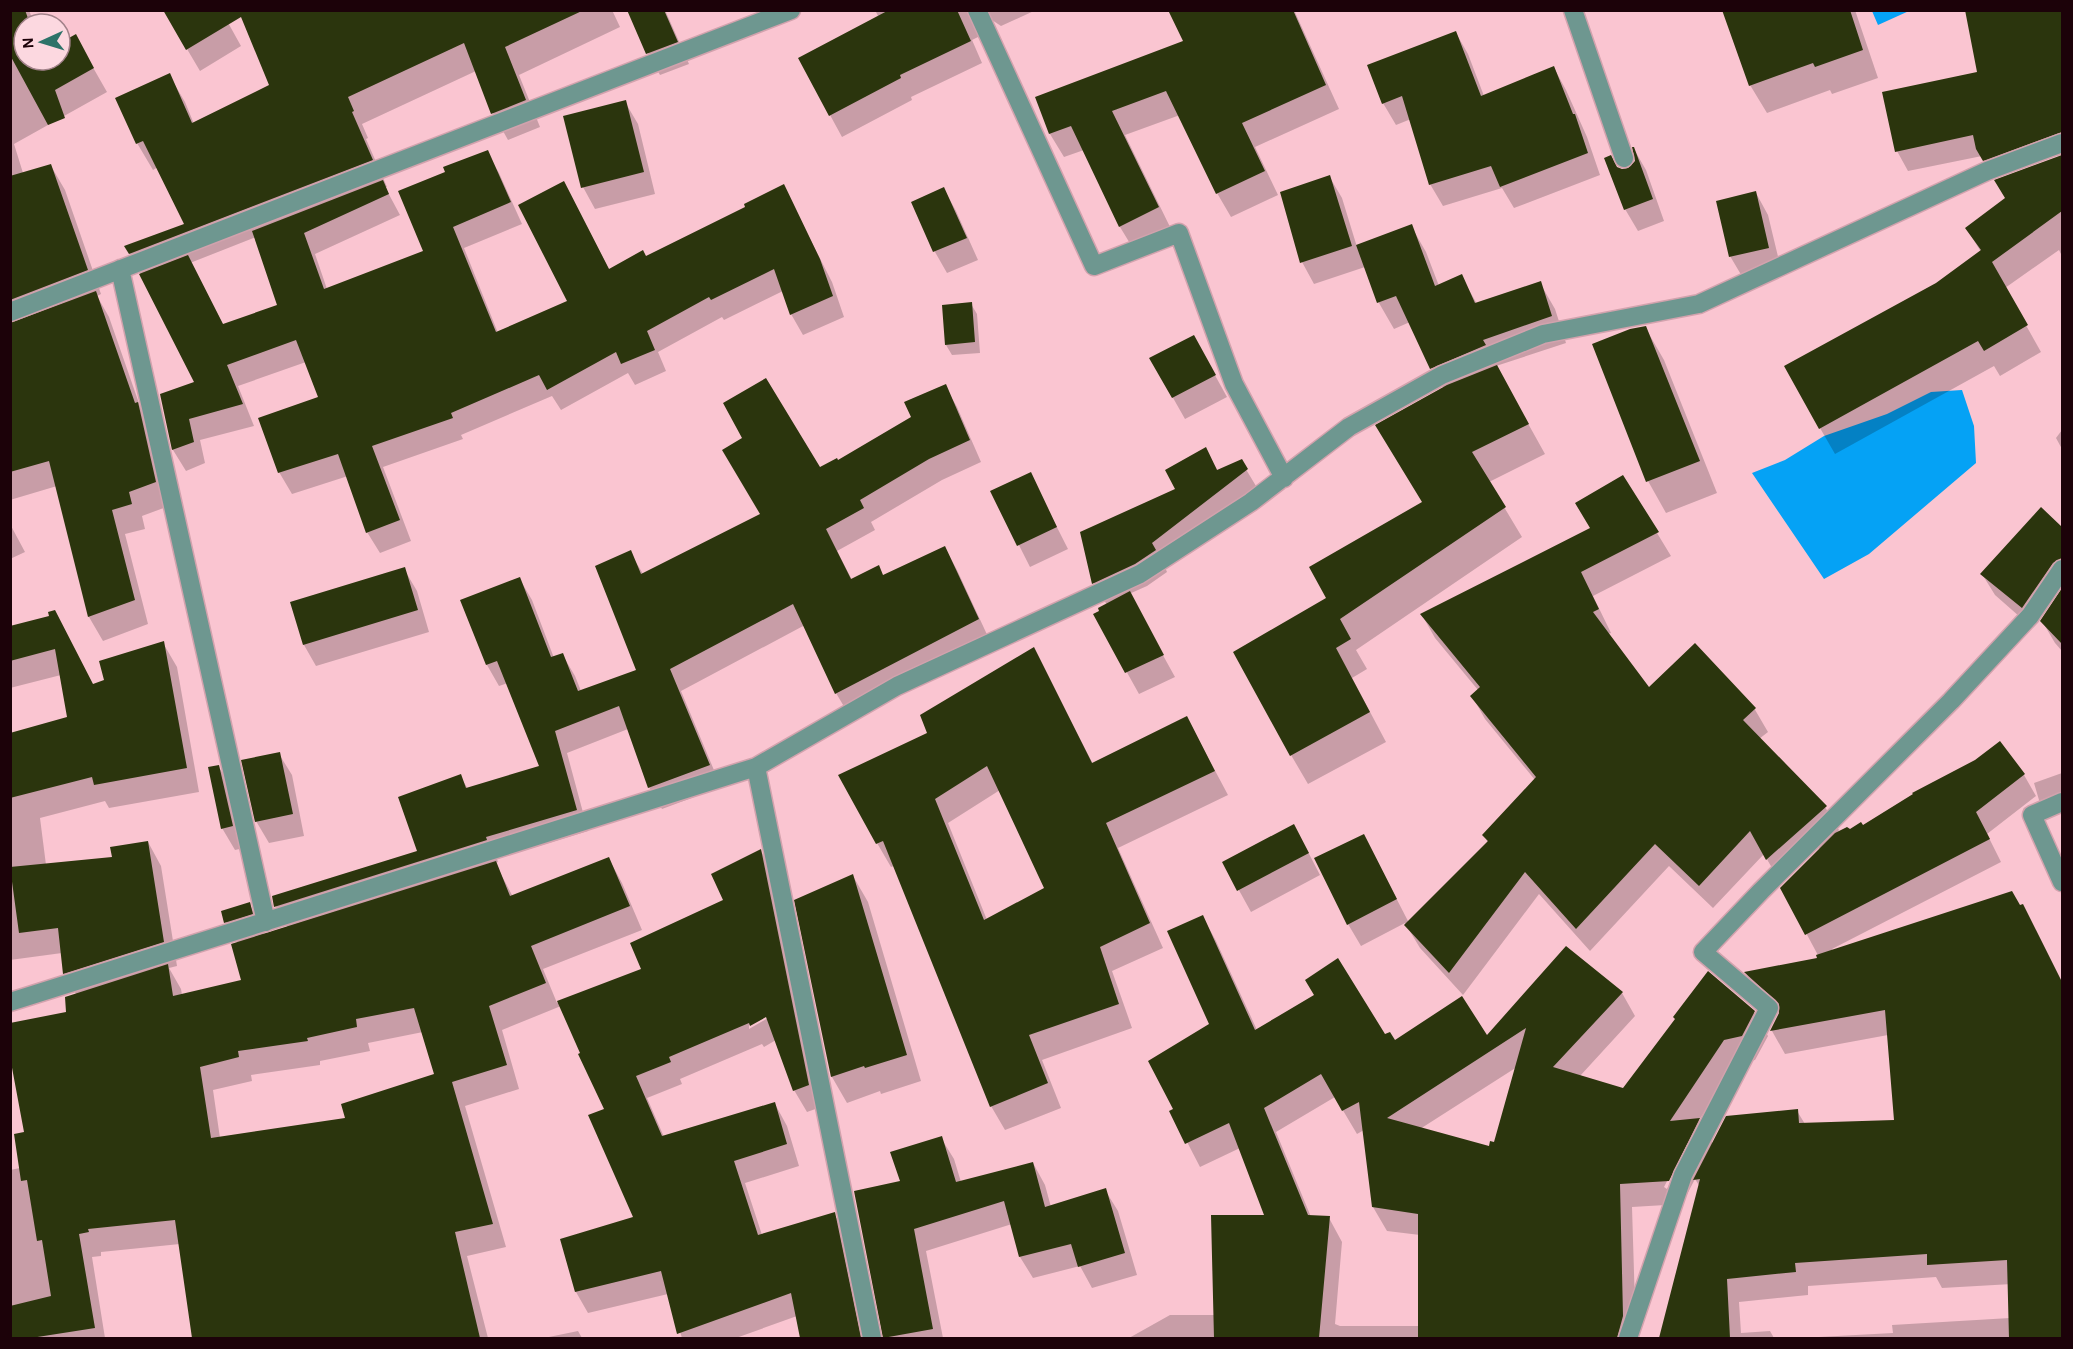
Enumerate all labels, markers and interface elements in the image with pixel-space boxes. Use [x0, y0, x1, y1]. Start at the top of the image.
north arrow [12, 12, 72, 72]
text: N [20, 37, 36, 49]

